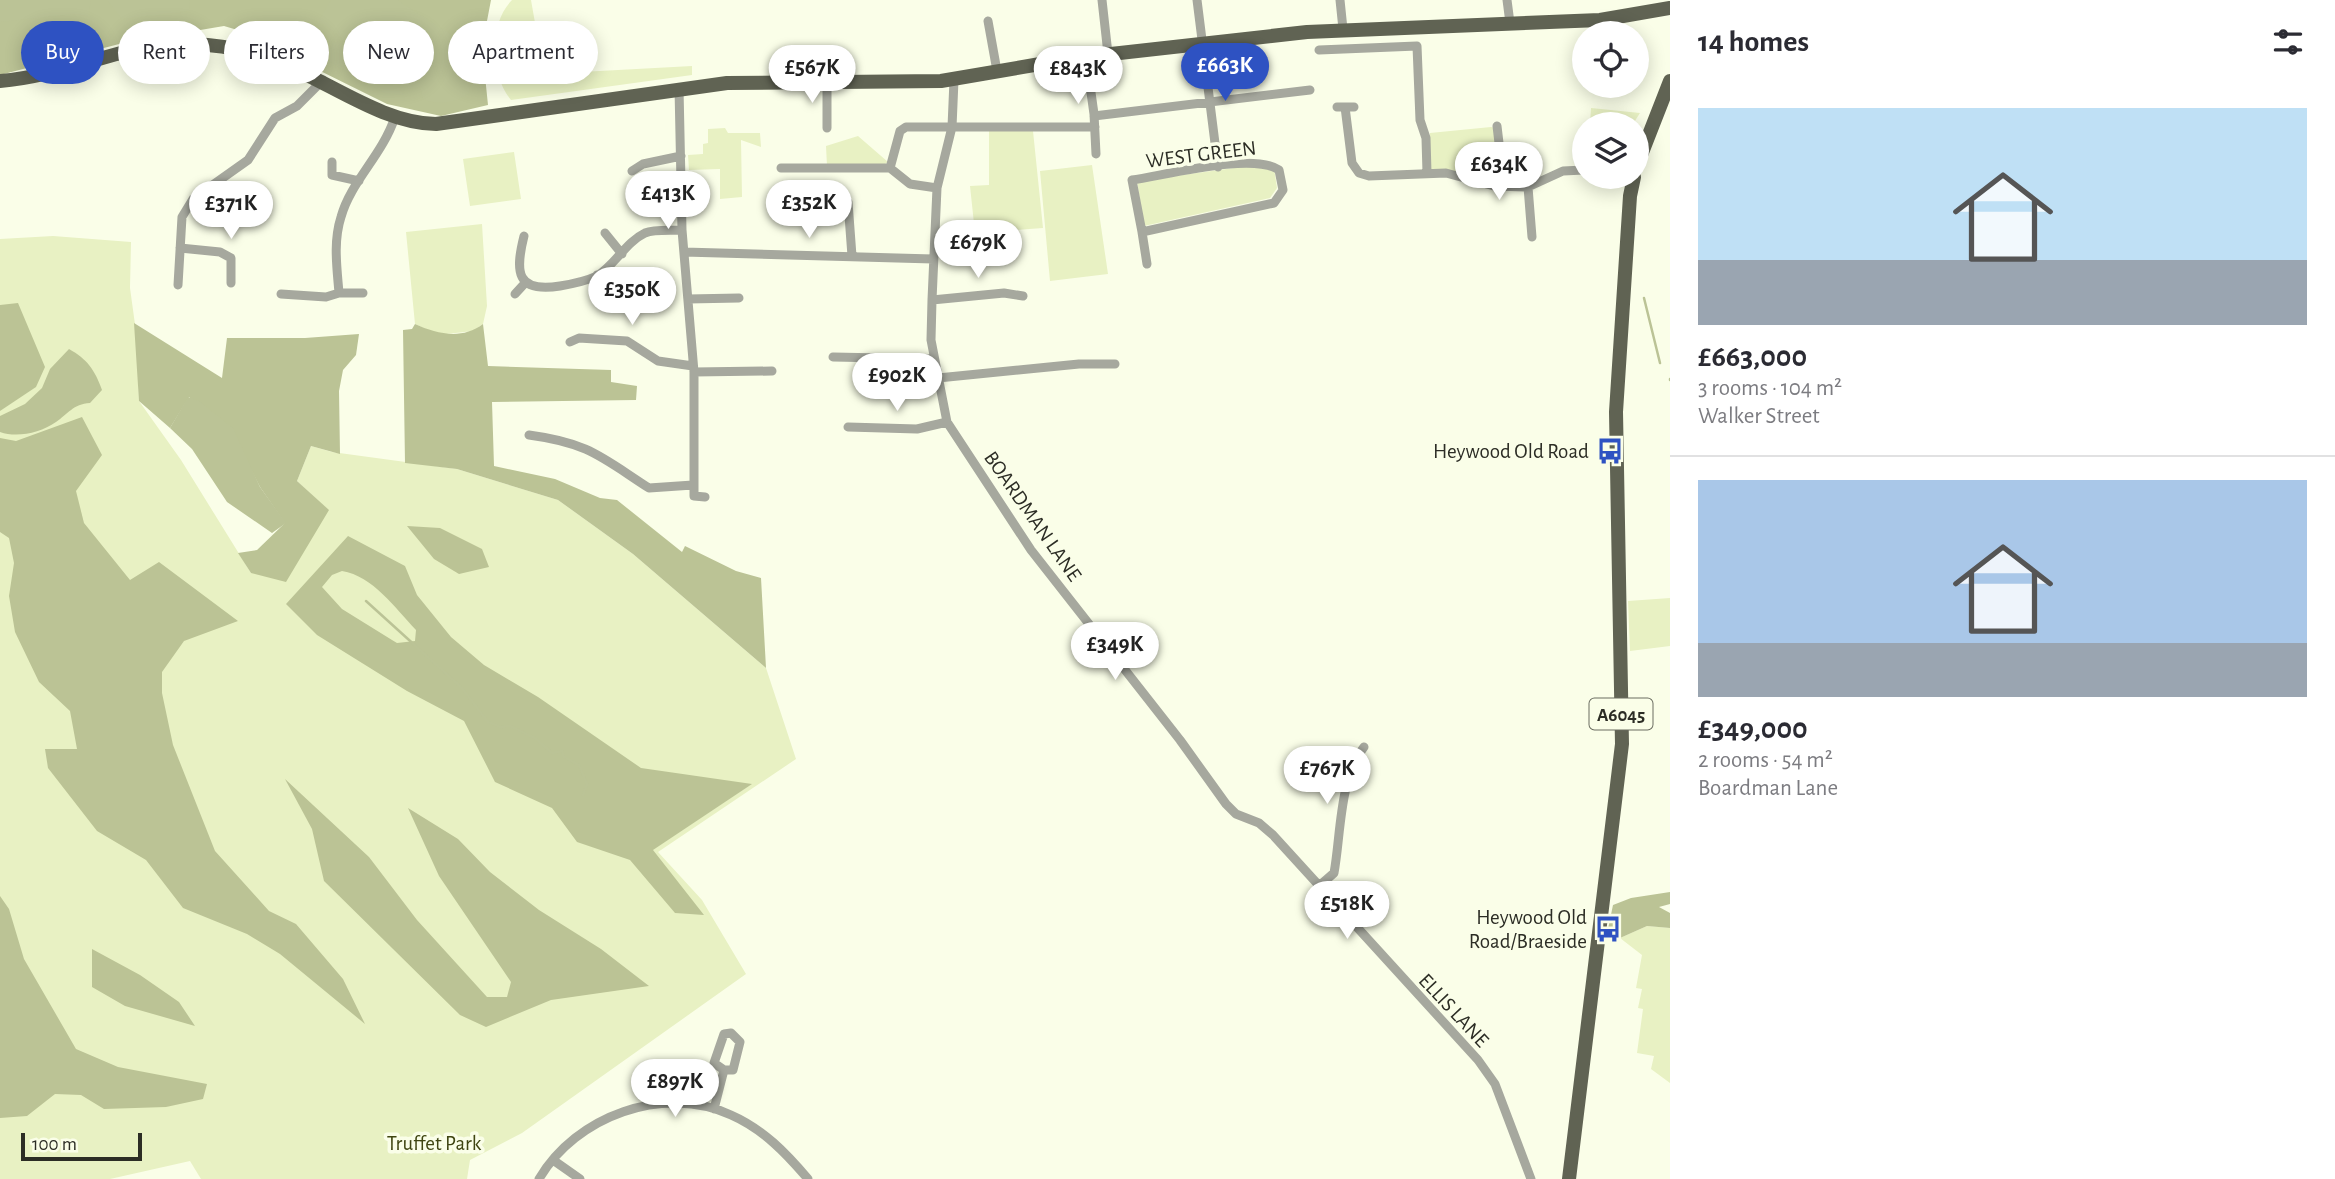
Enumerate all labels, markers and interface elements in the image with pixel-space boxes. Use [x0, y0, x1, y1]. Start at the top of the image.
chip: Buy [21, 21, 104, 84]
chip: Rent [118, 21, 210, 84]
chip: Filters [224, 21, 329, 84]
chip: New [343, 21, 434, 84]
chip: Apartment [448, 21, 598, 84]
map controls [1572, 21, 1649, 189]
button: locate [1572, 21, 1649, 98]
icon: filters [2269, 23, 2307, 61]
text: 14 homes [1698, 27, 1809, 57]
pin: £663K [1176, 43, 1274, 103]
pin: £567K [763, 46, 861, 105]
pin: £843K [1029, 46, 1127, 106]
text: £663K [1197, 54, 1253, 77]
text: £567K [785, 56, 839, 79]
text: £843K [1050, 57, 1106, 80]
button: layers [1572, 112, 1649, 189]
street label: WEST GREEN [1145, 137, 1257, 172]
pin: £634K [1450, 142, 1548, 202]
text: £634K [1471, 153, 1527, 176]
icon: home [1940, 154, 2066, 280]
pin: £413K [619, 172, 717, 231]
pin: £352K [760, 180, 858, 240]
pin: £371K [182, 182, 280, 241]
text: £413K [641, 182, 695, 205]
text: £352K [782, 191, 836, 214]
text: £371K [205, 192, 257, 215]
pin: £679K [929, 220, 1027, 280]
text: £679K [950, 231, 1006, 254]
pin: £350K [583, 268, 681, 327]
text: £350K [604, 278, 660, 301]
text: £663,000 [1698, 342, 1807, 372]
pin: £902K [848, 354, 946, 413]
text: £902K [868, 364, 926, 387]
text: 3 rooms · 104 m² [1698, 377, 1842, 400]
text: Walker Street [1698, 405, 1820, 428]
bus stop icon: Heywood Old Road [1595, 436, 1625, 466]
place label: Heywood Old Road [1433, 441, 1589, 462]
street label: BOARDMAN LANE [980, 447, 1085, 585]
icon: home [1940, 526, 2066, 652]
pin: £349K [1066, 622, 1164, 682]
text: £349K [1087, 633, 1143, 656]
road number: A6045 [1590, 698, 1652, 730]
text: £349,000 [1698, 714, 1808, 744]
pin: £767K [1278, 746, 1376, 806]
text: 2 rooms · 54 m² [1698, 749, 1833, 772]
text: £767K [1300, 757, 1354, 780]
text: Boardman Lane [1698, 777, 1838, 800]
pin: £518K [1298, 881, 1396, 941]
text: £518K [1320, 892, 1374, 915]
place label: Heywood Old Road/Braeside [1469, 907, 1587, 952]
bus stop icon: Heywood Old Road/Braeside [1593, 914, 1623, 944]
street label: ELLIS LANE [1415, 970, 1493, 1051]
pin: £897K [626, 1060, 724, 1119]
text: £897K [647, 1070, 703, 1093]
scale bar [21, 1130, 142, 1162]
park label: Truffet Park [387, 1133, 482, 1154]
text: 100 m [32, 1135, 77, 1154]

